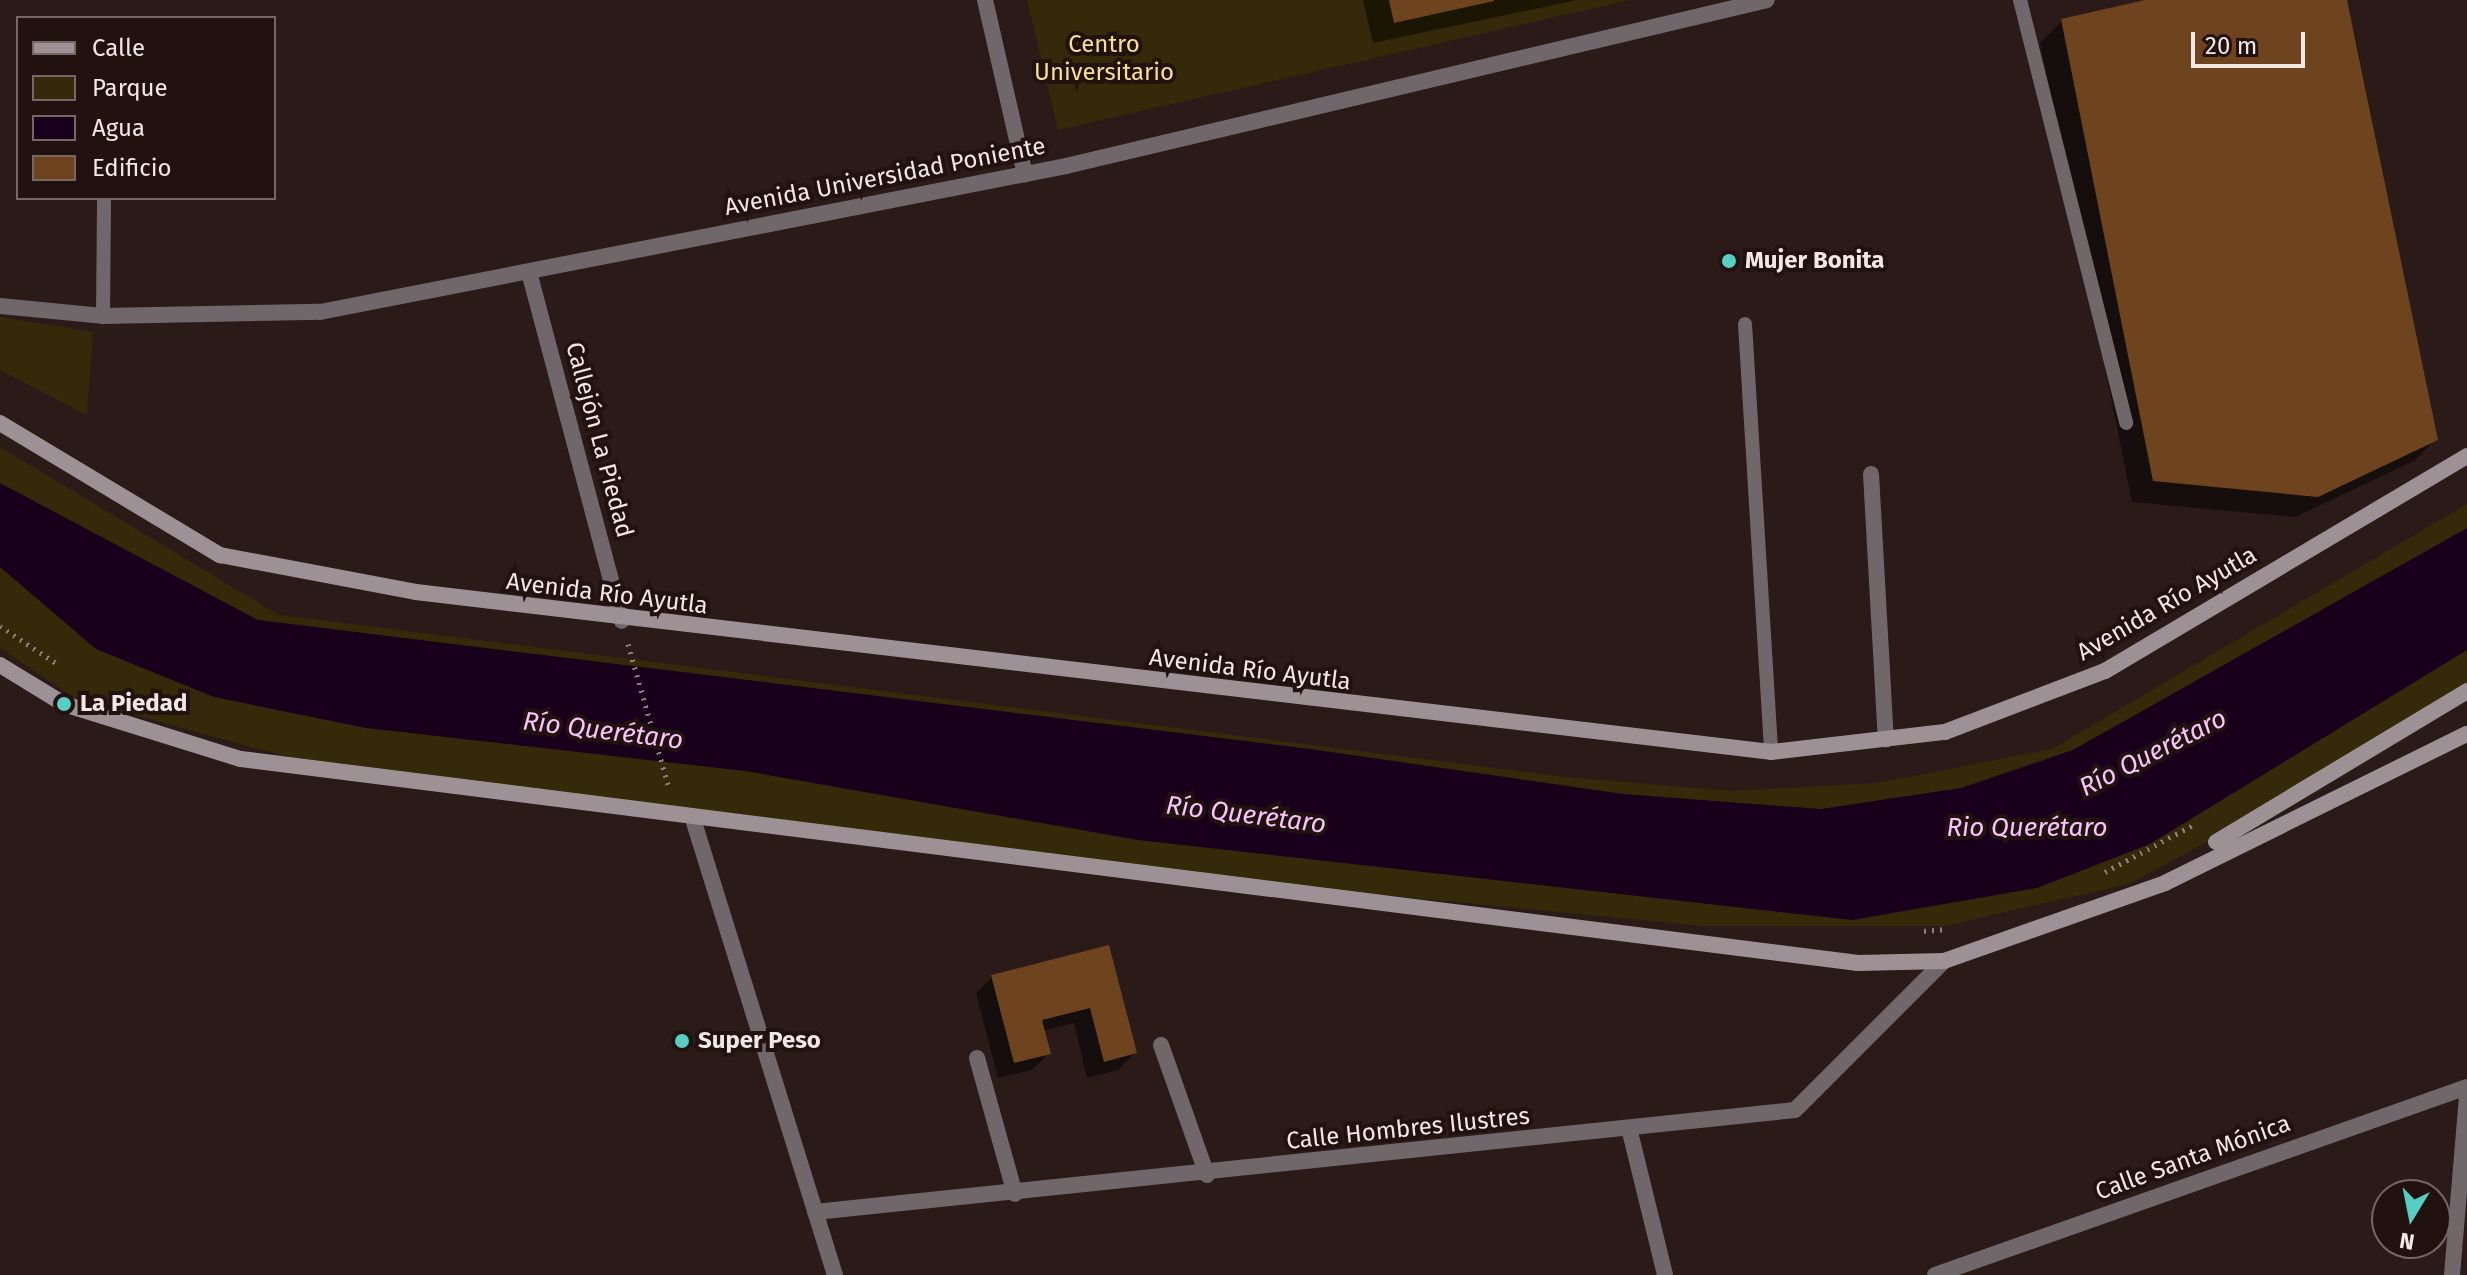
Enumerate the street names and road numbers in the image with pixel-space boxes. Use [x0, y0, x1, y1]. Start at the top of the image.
street label: Avenida Universidad Poniente [722, 132, 1048, 222]
street label: Callejón La Piedad [559, 339, 639, 541]
street label: Avenida Río Ayutla [2072, 541, 2262, 667]
street label: Avenida Río Ayutla [505, 567, 709, 621]
street label: Avenida Río Ayutla [1148, 643, 1352, 697]
street label: Calle Hombres Ilustres [1285, 1102, 1531, 1156]
street label: Calle Santa Mónica [2092, 1109, 2294, 1207]

